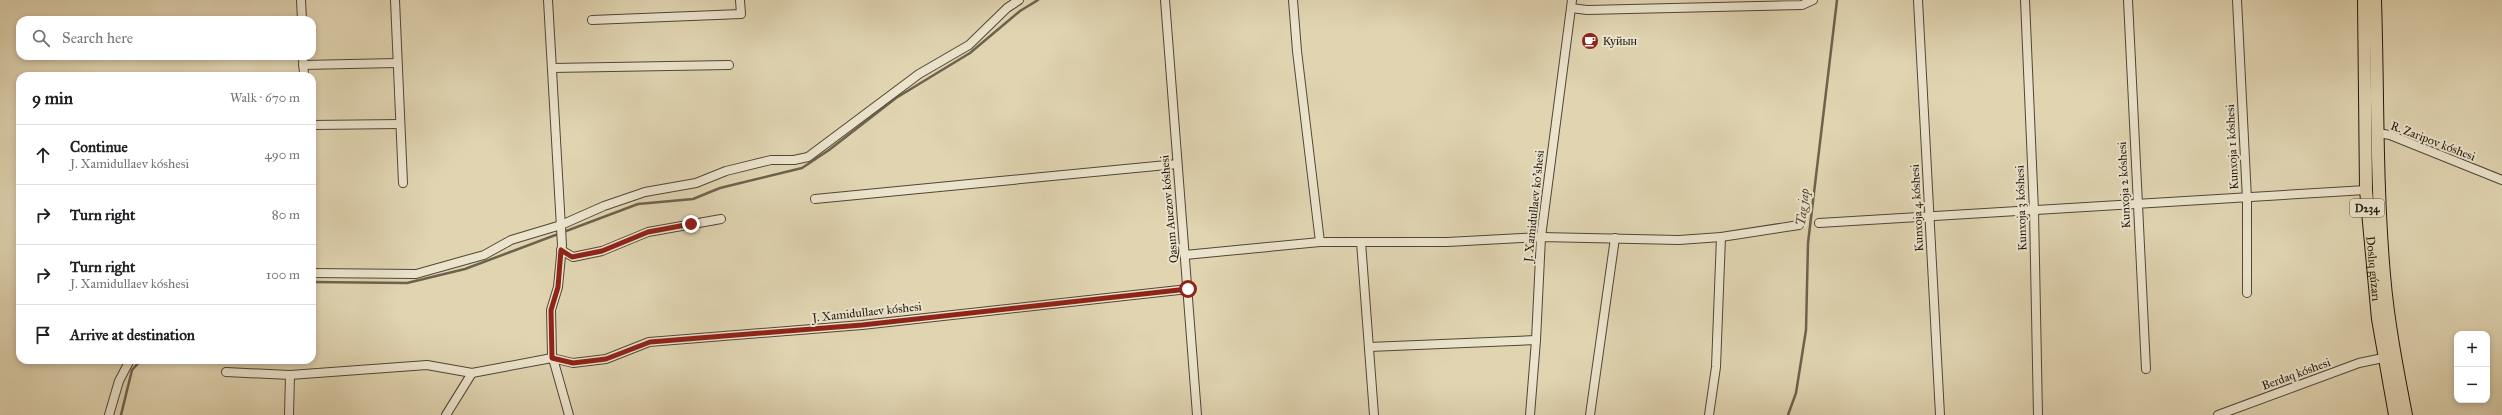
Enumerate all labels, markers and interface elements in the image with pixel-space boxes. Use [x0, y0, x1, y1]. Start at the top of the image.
search box [16, 16, 316, 60]
icon: search [30, 27, 52, 49]
text: Search here [62, 29, 133, 47]
cafe icon: Куйын [1580, 31, 1600, 51]
place label: Куйын [1603, 34, 1638, 48]
text: 9 min [32, 88, 73, 109]
text: Walk · 670 m [230, 90, 300, 106]
street label: Kunxoja 1 kóshesi [2223, 103, 2241, 190]
street label: R. Zaripov kóshesi [2389, 118, 2478, 164]
text: Continue [70, 138, 128, 156]
street label: Kunxoja 2 kóshesi [2115, 141, 2133, 229]
icon: ahead [32, 144, 54, 166]
text: 490 m [264, 147, 300, 163]
street label: J. Xamidullaev ko'shesi [1521, 149, 1548, 265]
street label: Qasım Auezov kóshesi [1157, 154, 1181, 264]
text: J. Xamidullaev kóshesi [70, 156, 189, 172]
street label: Kunxoja 4 kóshesi [1908, 163, 1926, 252]
street label: Kunxoja 3 kóshesi [2012, 164, 2029, 251]
water label: Tag jap [1793, 187, 1813, 227]
road number: D234 [2350, 199, 2384, 217]
icon: right [32, 204, 54, 226]
text: Turn right [70, 206, 135, 224]
text: 80 m [272, 207, 300, 223]
route end [682, 215, 700, 233]
street label: Doslıq gúzarı [2363, 235, 2383, 303]
text: Turn right [70, 258, 135, 276]
icon: right [32, 264, 54, 286]
text: 100 m [266, 267, 300, 283]
text: J. Xamidullaev kóshesi [70, 276, 189, 292]
route start [1179, 280, 1197, 298]
street label: J. Xamidullaev kóshesi [810, 299, 923, 326]
icon: arrive [32, 324, 54, 346]
text: Arrive at destination [70, 326, 195, 344]
map controls [2454, 331, 2490, 403]
button: + [2454, 331, 2490, 367]
street label: Berdaq kóshesi [2260, 355, 2333, 394]
button: − [2454, 367, 2490, 403]

